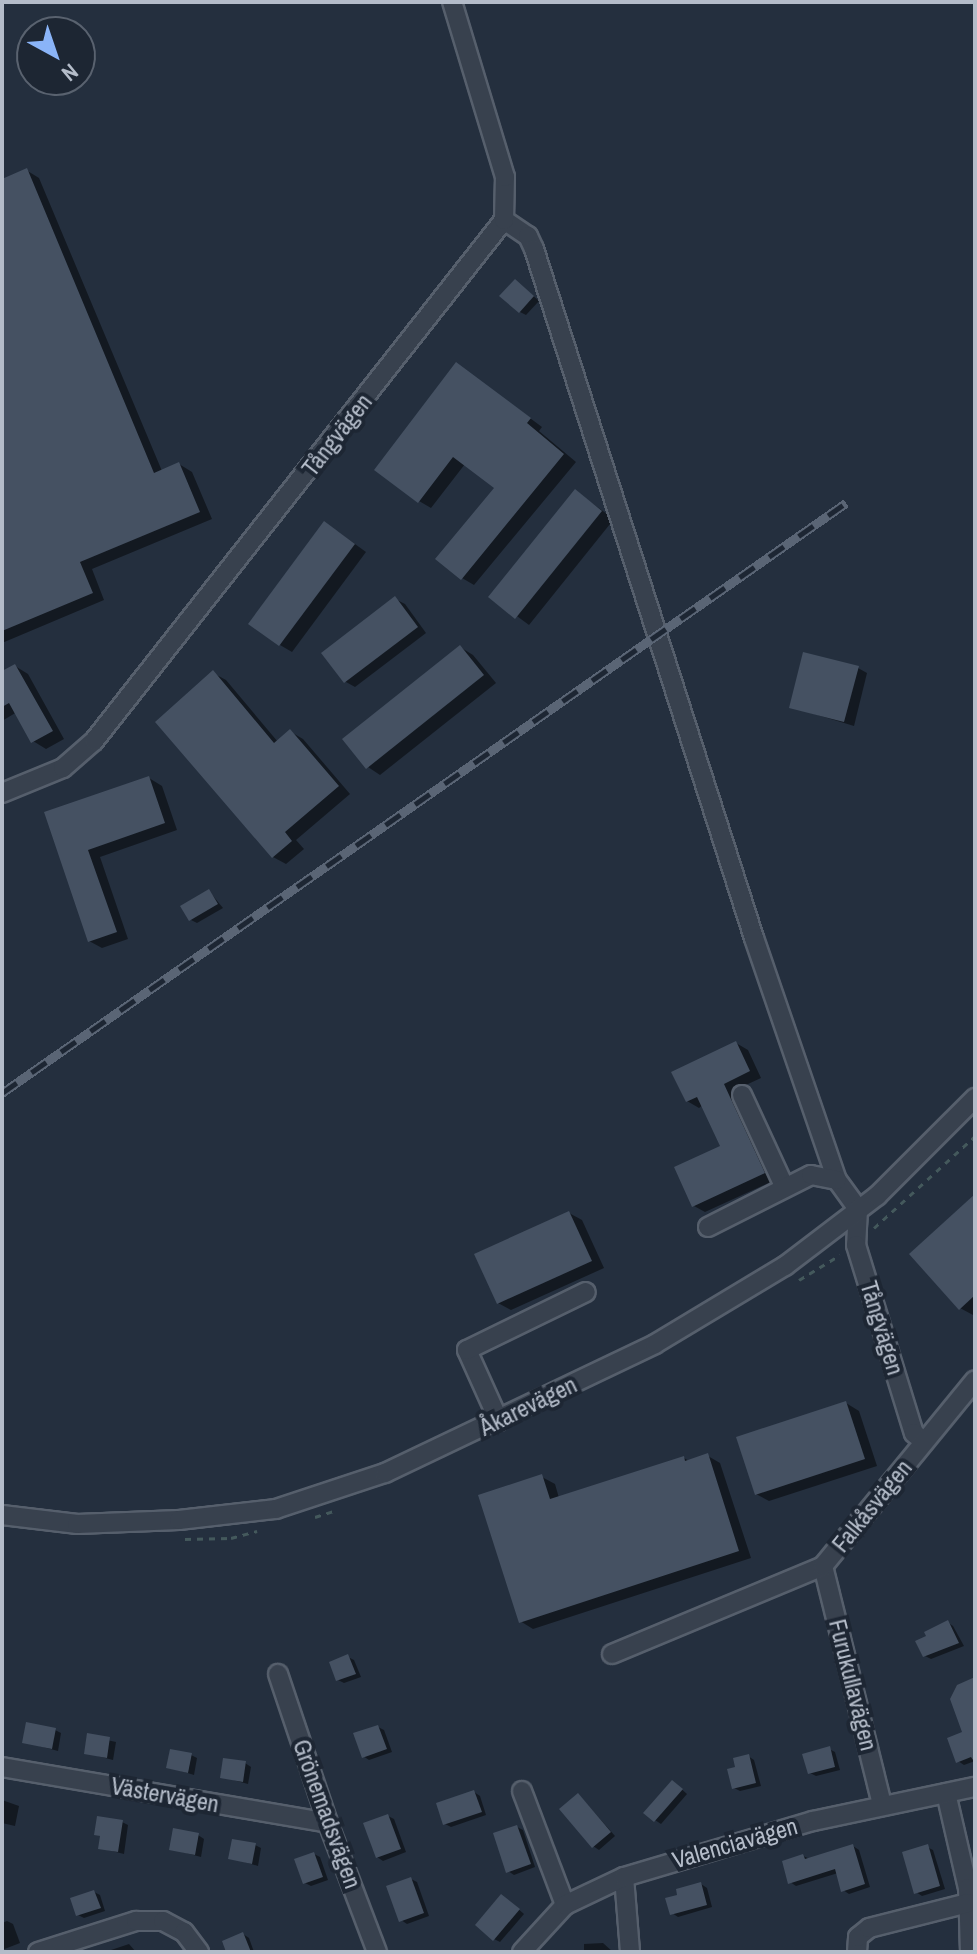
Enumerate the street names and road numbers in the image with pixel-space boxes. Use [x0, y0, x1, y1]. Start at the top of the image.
street label: Tångvägen [296, 388, 378, 482]
street label: Tångvägen [854, 1278, 910, 1378]
street label: Åkarevägen [474, 1370, 582, 1442]
street label: Falkåsvägen [826, 1454, 918, 1558]
street label: Furukullavägen [823, 1616, 883, 1754]
street label: Grönemadsvägen [287, 1736, 367, 1892]
street label: Västervägen [109, 1771, 221, 1819]
street label: Valenciavägen [669, 1811, 801, 1875]

